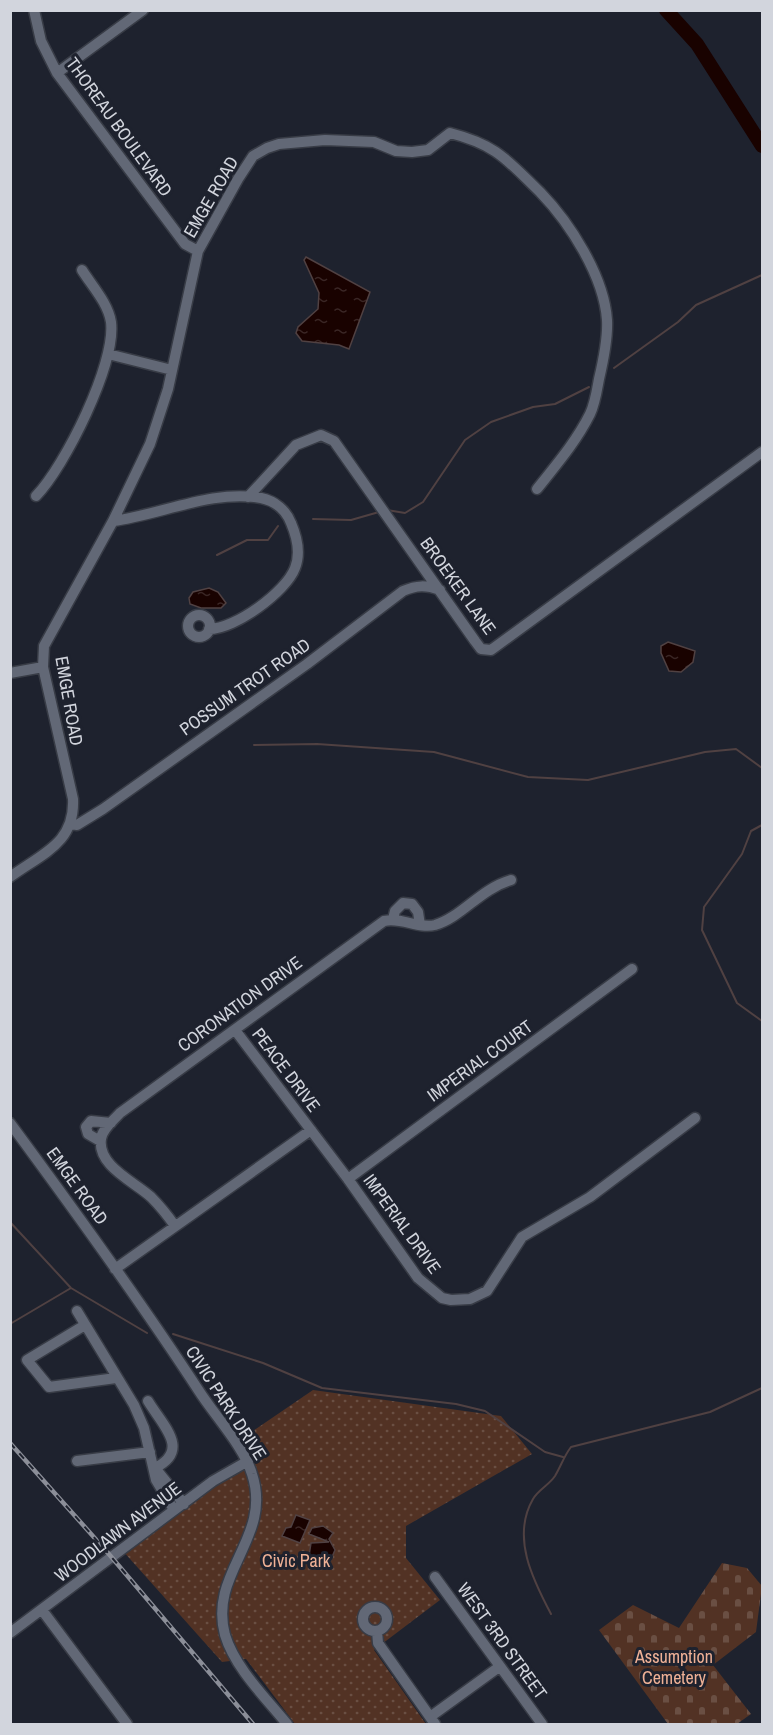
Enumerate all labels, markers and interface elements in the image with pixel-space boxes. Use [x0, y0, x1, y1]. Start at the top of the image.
street label: THOREAU BOULEVARD [60, 52, 178, 201]
street label: EMGE ROAD [177, 151, 244, 242]
street label: BROEKER LANE [415, 532, 502, 640]
street label: POSSUM TROT ROAD [174, 632, 315, 741]
street label: EMGE ROAD [49, 654, 90, 748]
street label: CORONATION DRIVE [172, 950, 307, 1057]
street label: IMPERIAL COURT [422, 1014, 537, 1107]
street label: PEACE DRIVE [247, 1023, 326, 1117]
street label: EMGE ROAD [41, 1142, 114, 1230]
street label: IMPERIAL DRIVE [358, 1169, 447, 1279]
street label: CIVIC PARK DRIVE [180, 1341, 273, 1465]
street label: WOODLAWN AVENUE [49, 1476, 186, 1587]
park label: Civic Park [262, 1548, 331, 1573]
street label: WEST 3RD STREET [452, 1577, 553, 1704]
park label: Assumption Cemetery [634, 1644, 713, 1690]

